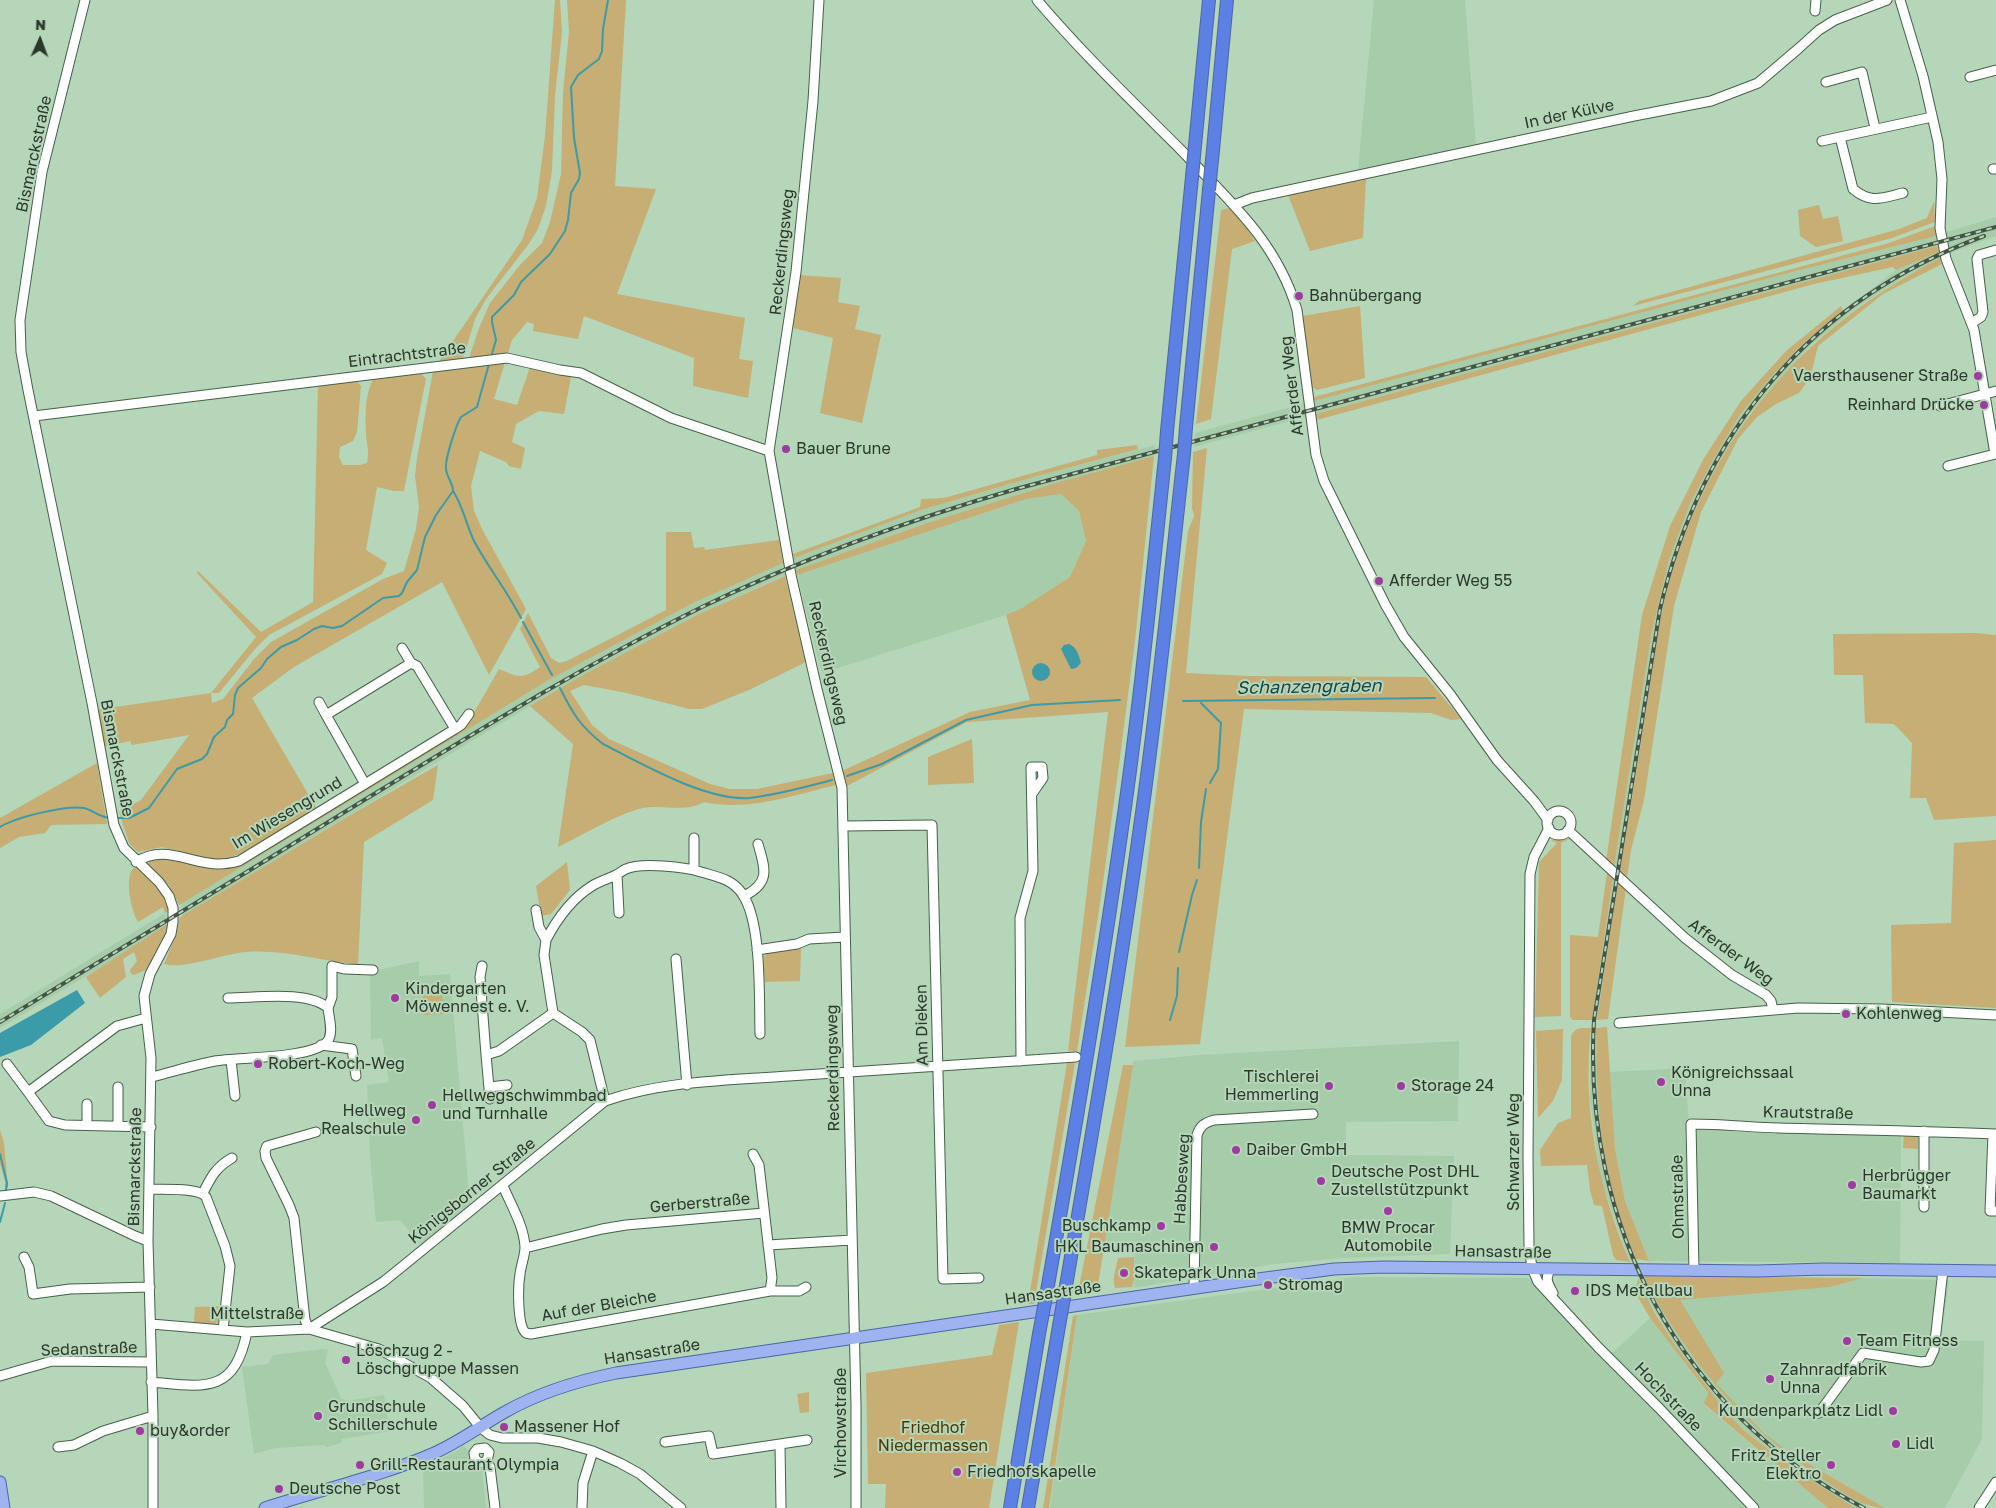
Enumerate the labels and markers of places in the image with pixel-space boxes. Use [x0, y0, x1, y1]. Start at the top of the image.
place label: Bahnübergang [1309, 286, 1422, 306]
marker: Bahnübergang [1293, 290, 1305, 302]
place label: Vaersthausener Straße [1793, 366, 1968, 386]
marker: Vaersthausener Straße [1972, 370, 1984, 382]
place label: Reinhard Drücke [1847, 395, 1974, 415]
marker: Reinhard Drücke [1978, 399, 1990, 411]
place label: Bauer Brune [796, 439, 891, 459]
marker: Bauer Brune [780, 443, 792, 455]
place label: Afferder Weg 55 [1389, 571, 1512, 591]
marker: Afferder Weg 55 [1373, 575, 1385, 587]
place label: Kindergarten Möwennest e. V. [405, 979, 530, 1017]
marker: Kindergarten Möwennest e. V. [389, 992, 401, 1004]
place label: Kohlenweg [1856, 1004, 1942, 1024]
marker: Kohlenweg [1840, 1008, 1852, 1020]
place label: Robert-Koch-Weg [268, 1054, 405, 1074]
marker: Robert-Koch-Weg [252, 1058, 264, 1070]
place label: Königreichssaal Unna [1671, 1063, 1794, 1101]
place label: Tischlerei Hemmerling [1225, 1067, 1319, 1105]
place label: Storage 24 [1411, 1076, 1494, 1096]
marker: Königreichssaal Unna [1655, 1076, 1667, 1088]
marker: Tischlerei Hemmerling [1323, 1080, 1335, 1092]
marker: Storage 24 [1395, 1080, 1407, 1092]
place label: Hellwegschwimmbad und Turnhalle [442, 1086, 607, 1124]
marker: Hellwegschwimmbad und Turnhalle [426, 1099, 438, 1111]
place label: Hellweg Realschule [321, 1101, 406, 1139]
marker: Hellweg Realschule [410, 1114, 422, 1126]
place label: Daiber GmbH [1246, 1140, 1347, 1160]
marker: Daiber GmbH [1230, 1144, 1242, 1156]
place label: Deutsche Post DHL Zustellstützpunkt [1331, 1162, 1479, 1200]
place label: Herbrügger Baumarkt [1862, 1166, 1951, 1204]
marker: Deutsche Post DHL Zustellstützpunkt [1315, 1175, 1327, 1187]
marker: Herbrügger Baumarkt [1846, 1179, 1858, 1191]
marker: BMW Procar Automobile [1382, 1205, 1394, 1217]
place label: Buschkamp [1062, 1216, 1151, 1236]
place label: BMW Procar Automobile [1341, 1218, 1435, 1256]
marker: Buschkamp [1155, 1220, 1167, 1232]
place label: HKL Baumaschinen [1055, 1237, 1204, 1257]
marker: HKL Baumaschinen [1208, 1241, 1220, 1253]
place label: Skatepark Unna [1134, 1263, 1256, 1283]
marker: Skatepark Unna [1118, 1267, 1130, 1279]
place label: Stromag [1278, 1275, 1343, 1295]
marker: Stromag [1262, 1279, 1274, 1291]
place label: IDS Metallbau [1585, 1281, 1693, 1301]
marker: IDS Metallbau [1569, 1285, 1581, 1297]
place label: Team Fitness [1857, 1331, 1958, 1351]
marker: Team Fitness [1841, 1335, 1853, 1347]
place label: Löschzug 2 - Löschgruppe Massen [356, 1341, 519, 1379]
marker: Löschzug 2 - Löschgruppe Massen [340, 1354, 352, 1366]
place label: Zahnradfabrik Unna [1780, 1360, 1887, 1398]
marker: Zahnradfabrik Unna [1764, 1373, 1776, 1385]
place label: Grundschule Schillerschule [328, 1397, 438, 1435]
place label: Kundenparkplatz Lidl [1719, 1401, 1883, 1421]
marker: Kundenparkplatz Lidl [1887, 1405, 1899, 1417]
marker: Grundschule Schillerschule [312, 1410, 324, 1422]
place label: Massener Hof [514, 1417, 620, 1437]
place label: buy&order [150, 1421, 230, 1441]
marker: Massener Hof [498, 1421, 510, 1433]
marker: buy&order [134, 1425, 146, 1437]
place label: Lidl [1906, 1434, 1934, 1454]
marker: Lidl [1890, 1438, 1902, 1450]
place label: Fritz Steller Elektro [1731, 1446, 1821, 1484]
place label: Grill-Restaurant Olympia [370, 1455, 559, 1475]
marker: Grill-Restaurant Olympia [354, 1459, 366, 1471]
marker: Fritz Steller Elektro [1825, 1459, 1837, 1471]
place label: Friedhofskapelle [967, 1462, 1096, 1482]
marker: Friedhofskapelle [951, 1466, 963, 1478]
place label: Deutsche Post [289, 1479, 401, 1499]
marker: Deutsche Post [273, 1483, 285, 1495]

